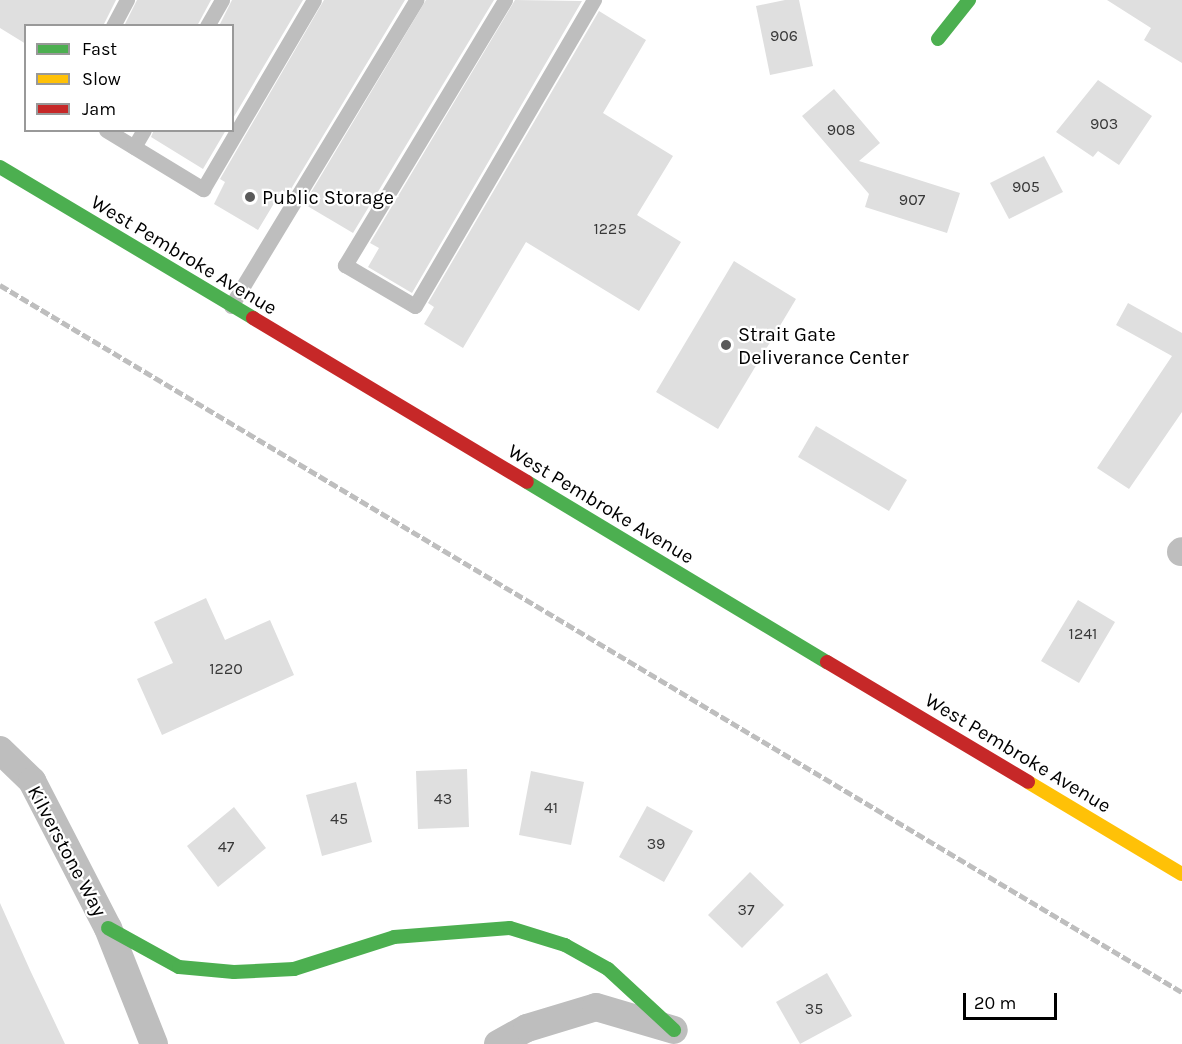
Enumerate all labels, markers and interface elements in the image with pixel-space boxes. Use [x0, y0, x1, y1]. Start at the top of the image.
legend [24, 24, 234, 132]
house number: 906 [770, 26, 798, 46]
text: Fast [82, 38, 117, 60]
text: Slow [82, 68, 121, 90]
text: Jam [82, 98, 116, 120]
house number: 903 [1090, 114, 1118, 134]
house number: 908 [827, 120, 855, 140]
house number: 905 [1012, 177, 1040, 197]
place label: Public Storage [262, 185, 394, 209]
street label: West Pembroke Avenue [87, 190, 281, 320]
marker: Public Storage [243, 190, 257, 204]
house number: 907 [899, 190, 925, 210]
house number: 1225 [594, 219, 626, 239]
place label: Strait Gate Deliverance Center [738, 322, 909, 369]
marker: Strait Gate Deliverance Center [719, 338, 733, 352]
street label: West Pembroke Avenue [504, 439, 698, 569]
house number: 1241 [1069, 624, 1097, 644]
house number: 1220 [209, 659, 243, 679]
street label: West Pembroke Avenue [921, 688, 1115, 818]
street label: Kilverstone Way [22, 781, 112, 921]
house number: 43 [434, 789, 452, 809]
house number: 41 [544, 798, 558, 818]
house number: 45 [330, 809, 348, 829]
house number: 39 [647, 834, 665, 854]
house number: 47 [218, 837, 234, 857]
house number: 37 [738, 900, 754, 920]
scale bar [966, 981, 1060, 1019]
text: 20 m [974, 992, 1016, 1014]
house number: 35 [805, 999, 823, 1019]

